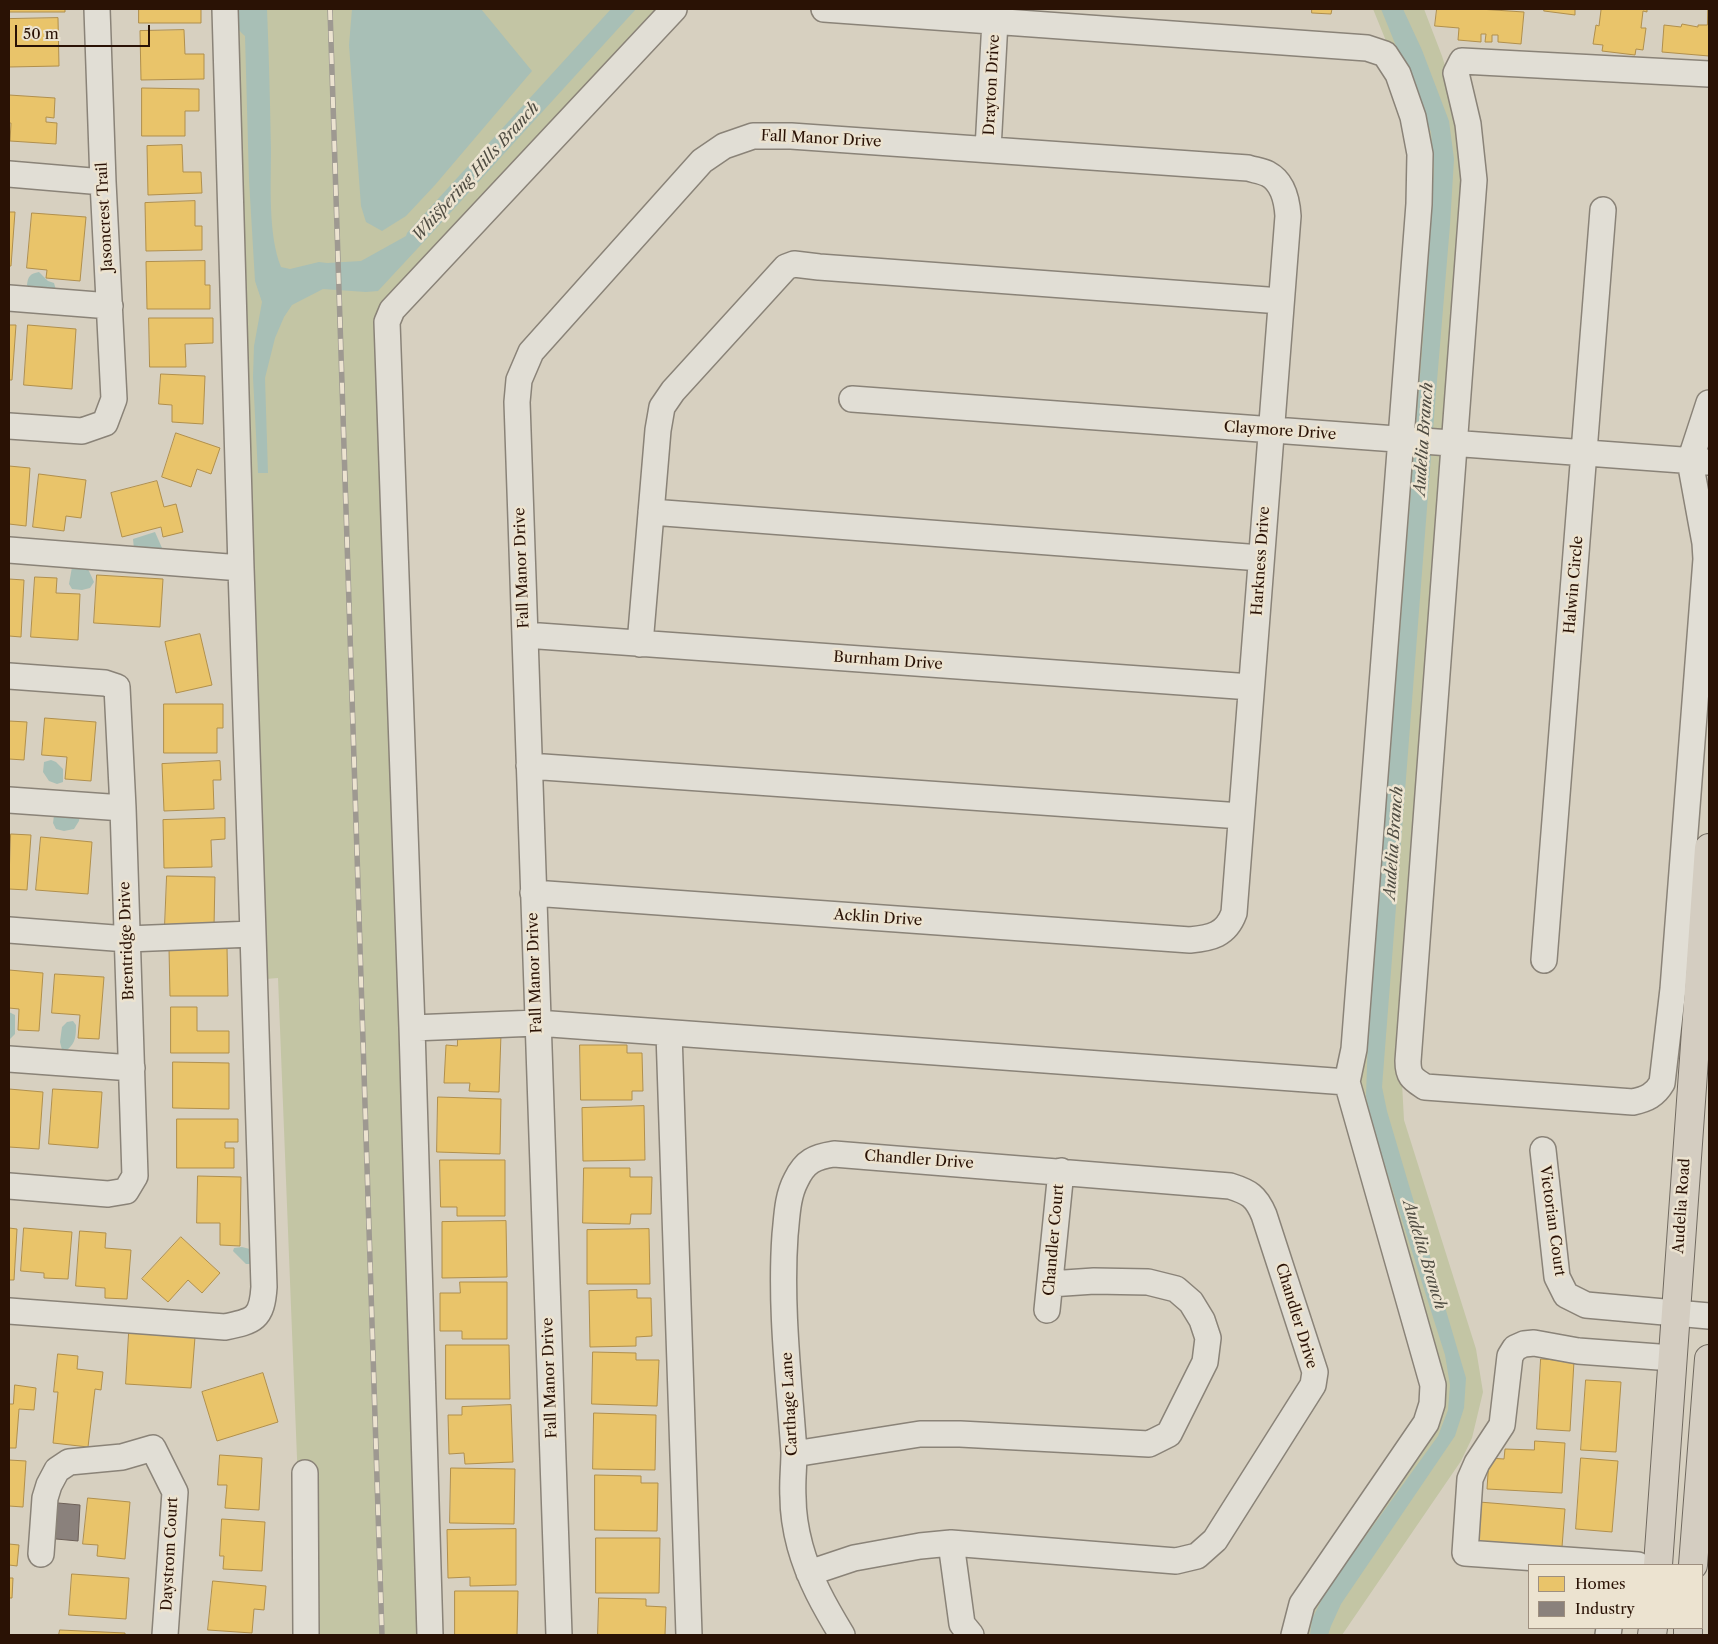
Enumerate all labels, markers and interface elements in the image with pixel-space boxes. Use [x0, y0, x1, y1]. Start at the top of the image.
scale bar [18, 15, 152, 47]
text: 50 m [23, 24, 59, 43]
street label: Drayton Drive [980, 34, 1004, 136]
water label: Whispering Hills Branch [408, 98, 544, 246]
street label: Fall Manor Drive [760, 127, 882, 151]
street label: Jasoncrest Trail [93, 162, 117, 272]
water label: Audelia Branch [1410, 382, 1438, 496]
street label: Claymore Drive [1223, 418, 1337, 444]
street label: Harkness Drive [1248, 506, 1274, 616]
street label: Fall Manor Drive [511, 507, 533, 629]
street label: Halwin Circle [1561, 535, 1587, 635]
street label: Burnham Drive [833, 648, 943, 674]
water label: Audelia Branch [1380, 786, 1408, 900]
street label: Brentridge Drive [116, 881, 138, 1001]
street label: Acklin Drive [833, 906, 923, 930]
street label: Fall Manor Drive [524, 912, 546, 1034]
street label: Chandler Drive [864, 1147, 974, 1173]
street label: Audelia Road [1670, 1158, 1694, 1254]
street label: Victorian Court [1535, 1165, 1569, 1277]
street label: Chandler Court [1040, 1183, 1068, 1297]
water label: Audelia Branch [1398, 1198, 1450, 1312]
street label: Chandler Drive [1271, 1261, 1321, 1371]
street label: Fall Manor Drive [539, 1317, 561, 1439]
street label: Carthage Lane [778, 1352, 802, 1456]
street label: Daystrom Court [158, 1496, 182, 1612]
legend [1528, 1564, 1703, 1629]
text: Homes [1575, 1574, 1626, 1593]
text: Industry [1575, 1599, 1635, 1618]

